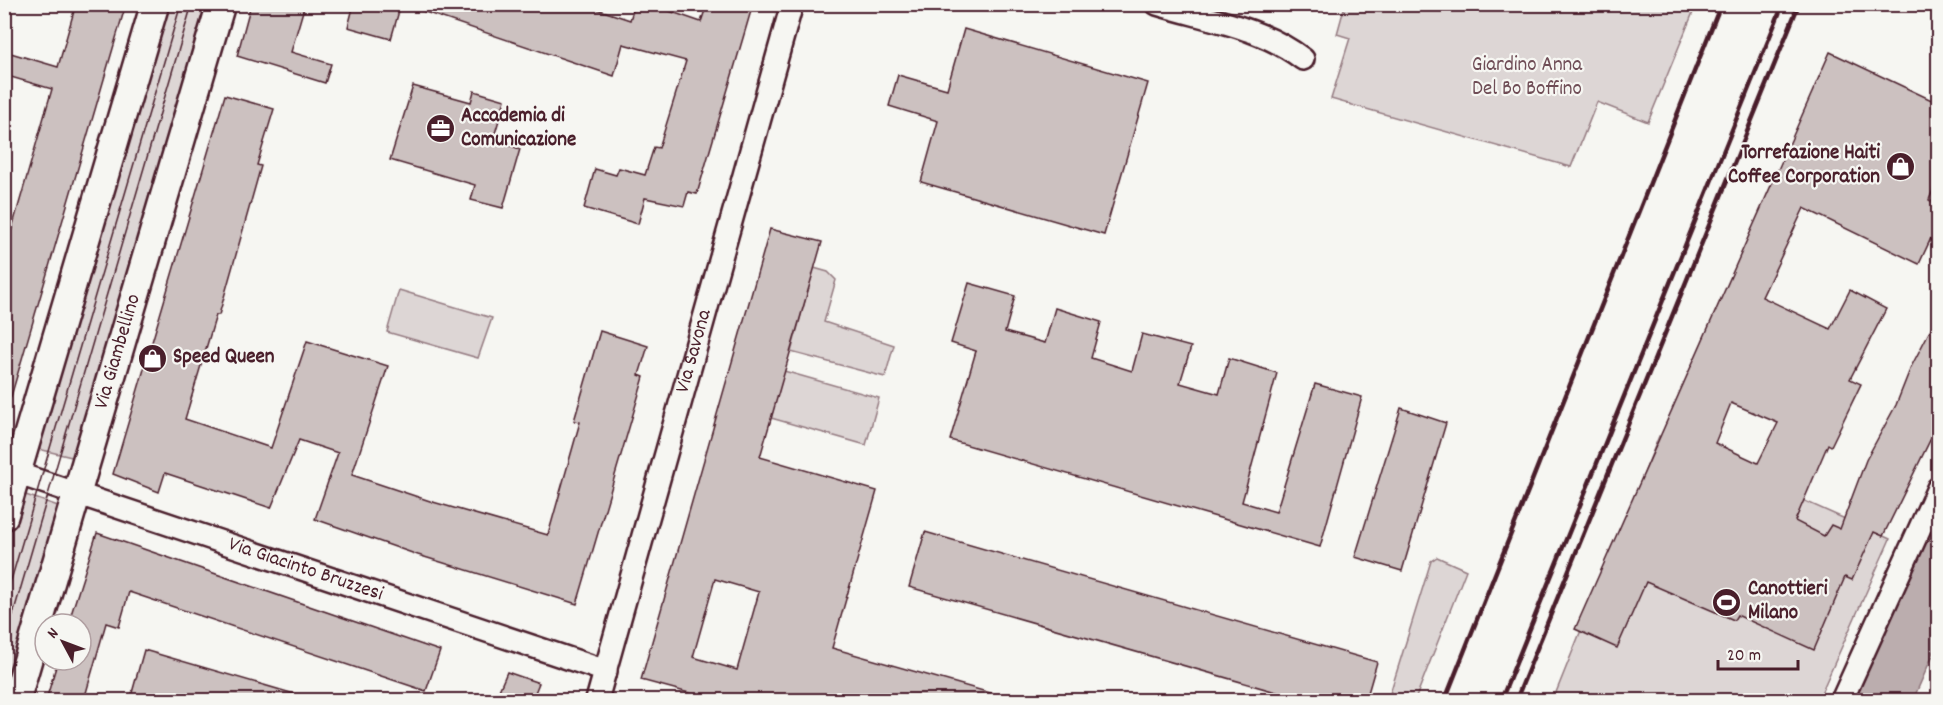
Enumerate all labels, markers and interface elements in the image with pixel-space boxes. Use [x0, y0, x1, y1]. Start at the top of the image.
park label: Giardino Anna Del Bo Boffino [1472, 51, 1583, 105]
place label: Accademia di Comunicazione [461, 102, 576, 156]
office icon: Accademia di Comunicazione [424, 113, 456, 145]
place label: Torrefazione Haiti Coffee Corporation [1728, 139, 1880, 193]
shop icon: Torrefazione Haiti Coffee Corporation [1885, 150, 1917, 182]
street label: Via Giambellino [87, 291, 150, 413]
street label: Via Savona [669, 305, 721, 397]
shop icon: Speed Queen [136, 342, 168, 374]
place label: Speed Queen [173, 343, 275, 373]
street label: Via Giacinto Bruzzesi [224, 530, 387, 610]
place label: Canottieri Milano [1748, 575, 1828, 629]
sports icon: Canottieri Milano [1711, 586, 1743, 618]
north arrow [33, 612, 93, 672]
text: N [42, 623, 65, 644]
scale bar [1718, 633, 1798, 671]
text: 20 m [1727, 644, 1761, 669]

